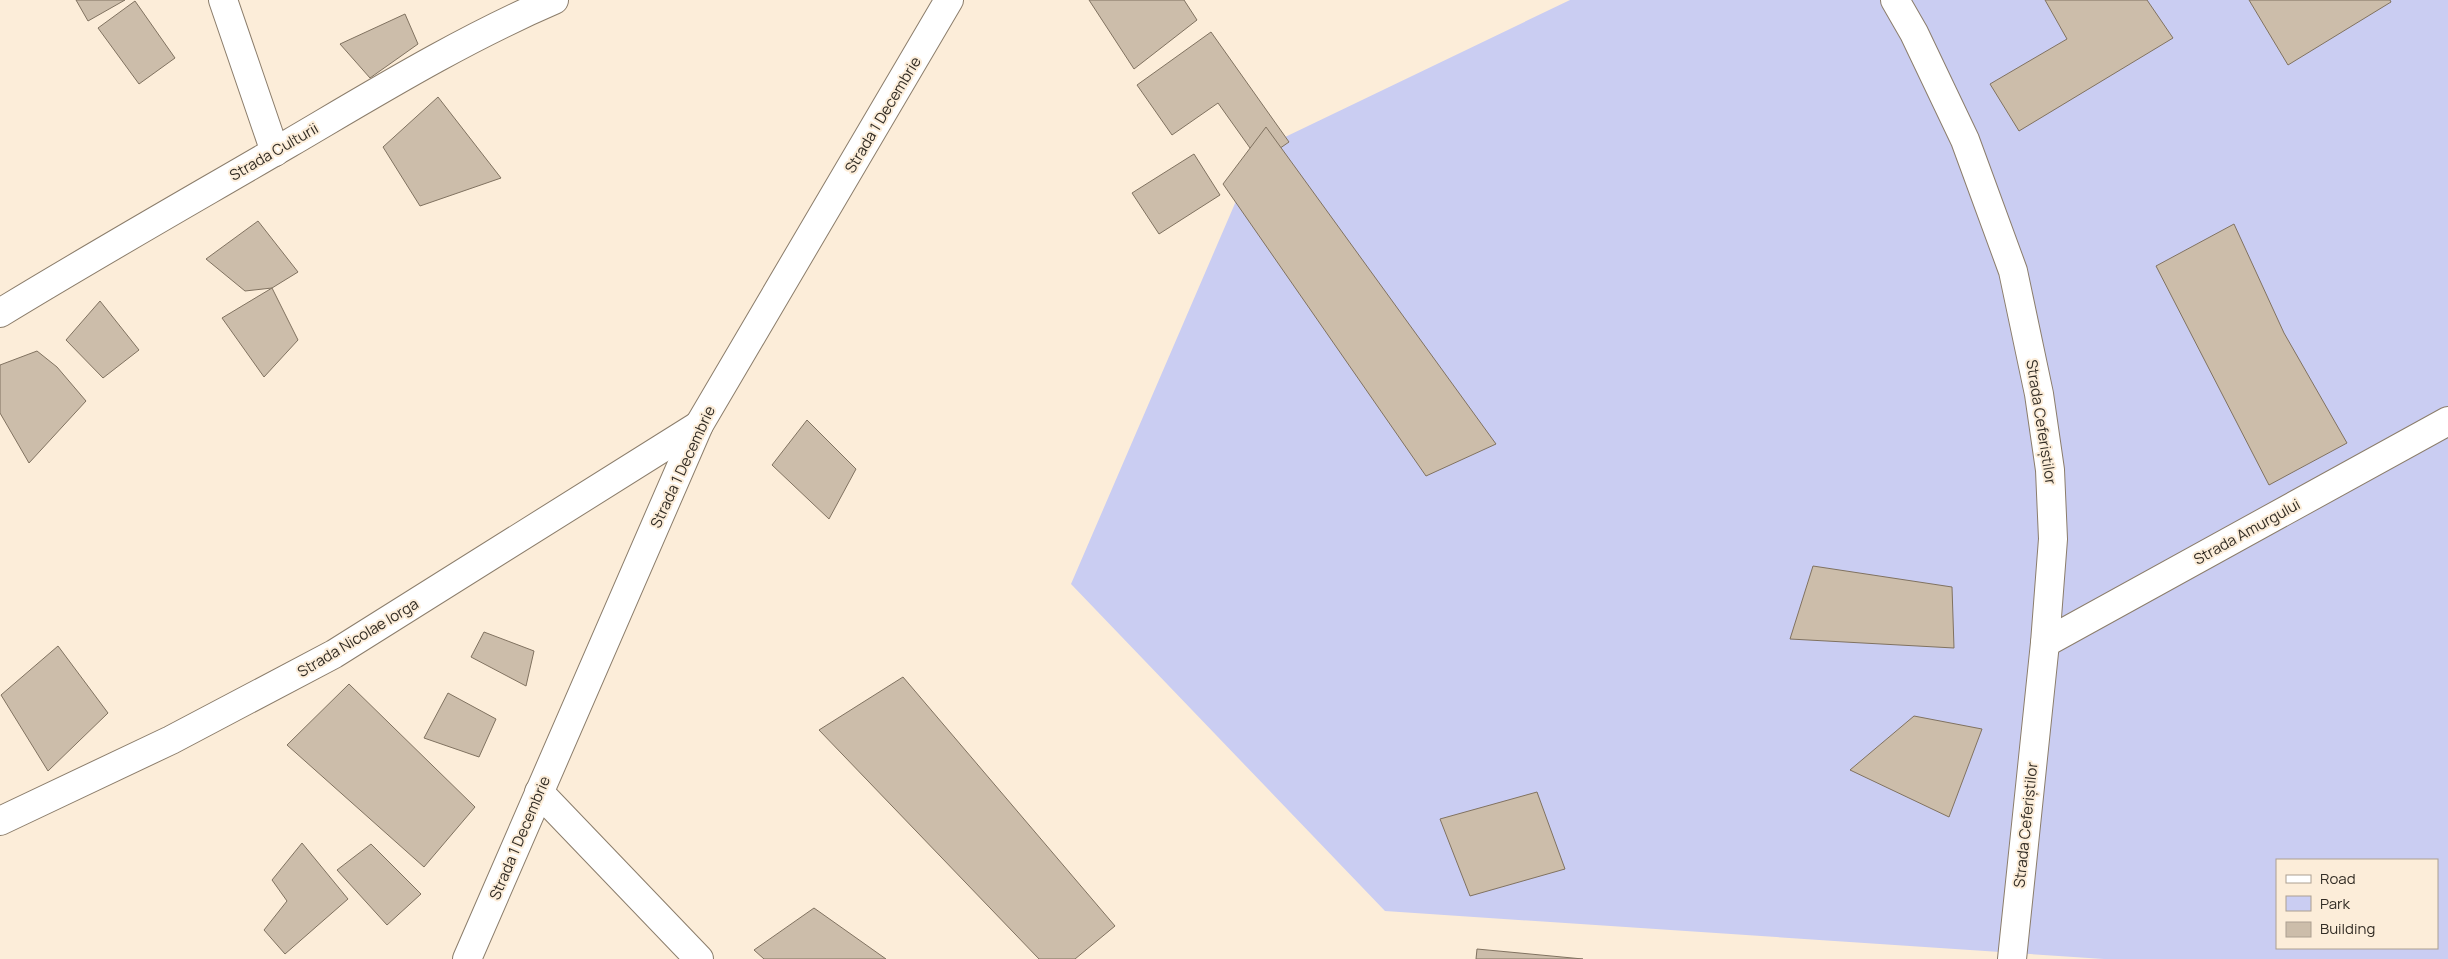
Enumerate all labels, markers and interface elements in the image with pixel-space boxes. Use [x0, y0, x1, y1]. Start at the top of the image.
street label: Strada 1 Decembrie [839, 52, 926, 177]
street label: Strada Culturii [225, 118, 322, 186]
street label: Strada Ceferiștilor [2021, 358, 2062, 487]
street label: Strada 1 Decembrie [645, 402, 720, 531]
street label: Strada Amurgului [2190, 494, 2304, 570]
street label: Strada Nicolae Iorga [293, 593, 422, 682]
street label: Strada Ceferiștilor [2008, 760, 2043, 889]
street label: Strada 1 Decembrie [484, 773, 555, 903]
legend [2276, 859, 2438, 949]
text: Road [2320, 868, 2356, 889]
text: Park [2320, 893, 2350, 914]
text: Building [2320, 918, 2375, 939]

